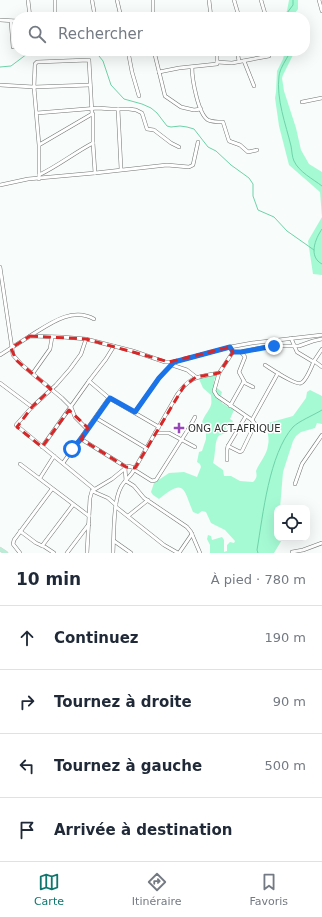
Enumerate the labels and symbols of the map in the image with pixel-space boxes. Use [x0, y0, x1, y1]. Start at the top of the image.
route end [265, 337, 283, 355]
marker: ONG ACT-AFRIQUE [173, 422, 185, 434]
place label: ONG ACT-AFRIQUE [188, 423, 281, 434]
route start [63, 440, 81, 458]

